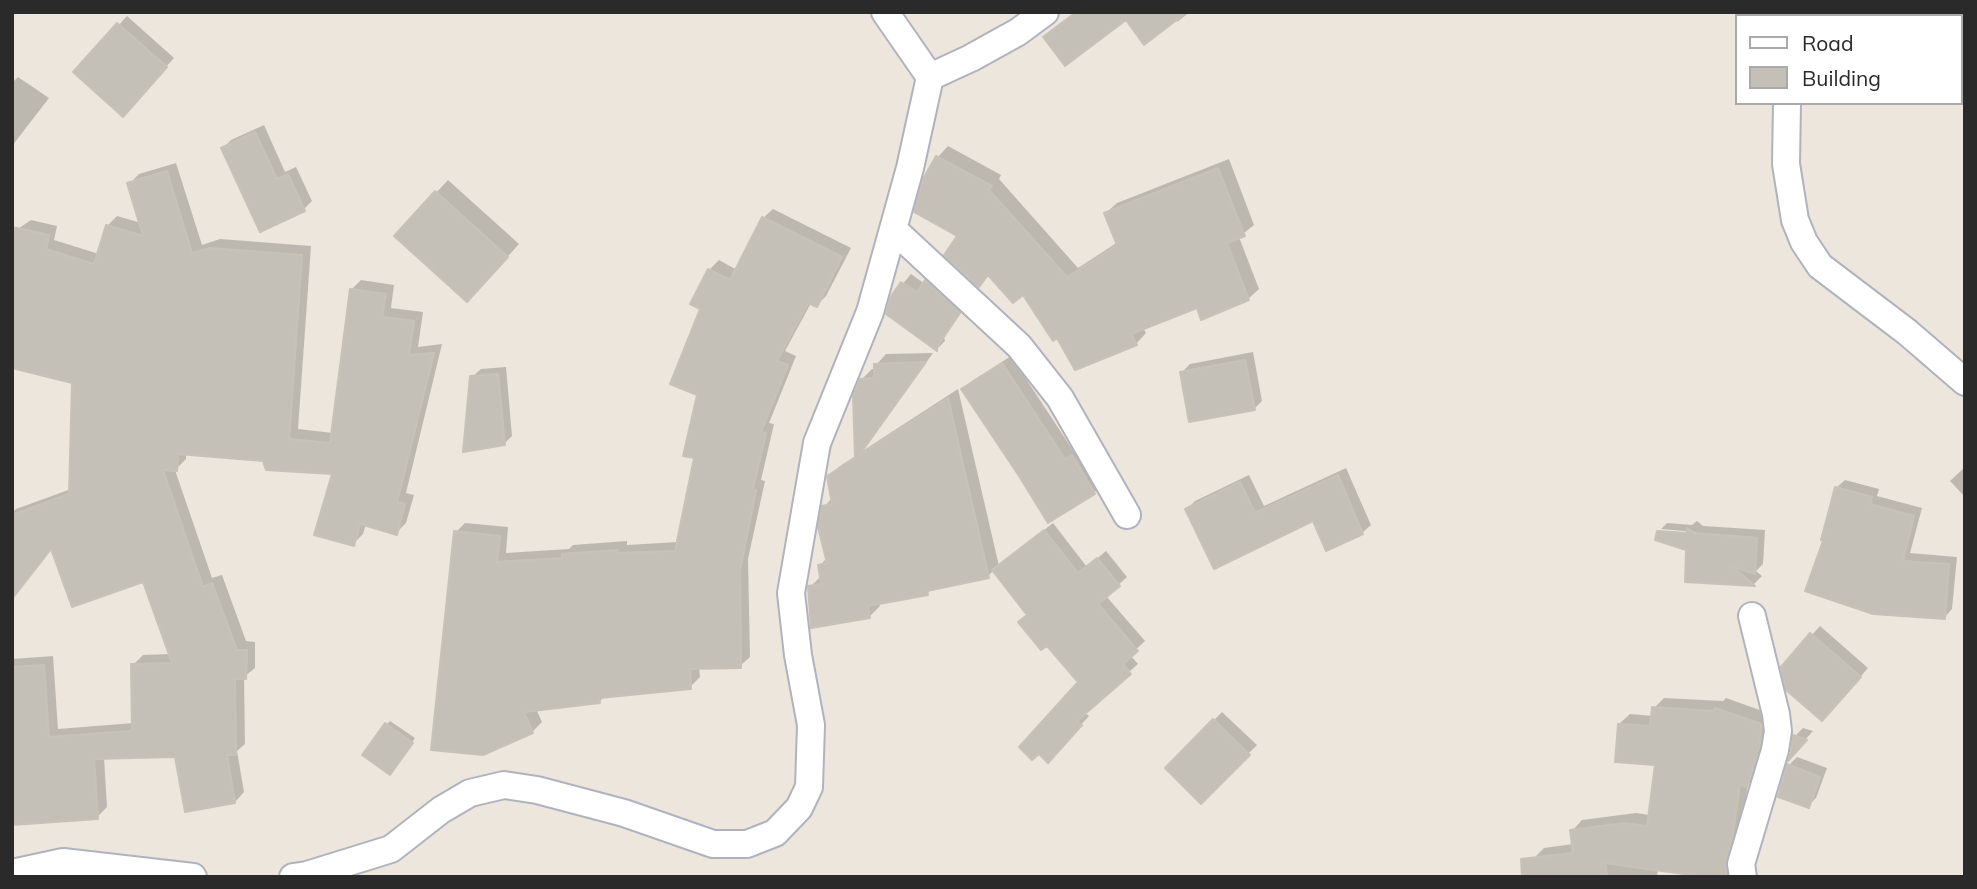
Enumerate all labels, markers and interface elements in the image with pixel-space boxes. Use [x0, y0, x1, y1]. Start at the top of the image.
legend [1736, 14, 1963, 105]
text: Road [1802, 30, 1853, 56]
text: Building [1802, 65, 1881, 91]

